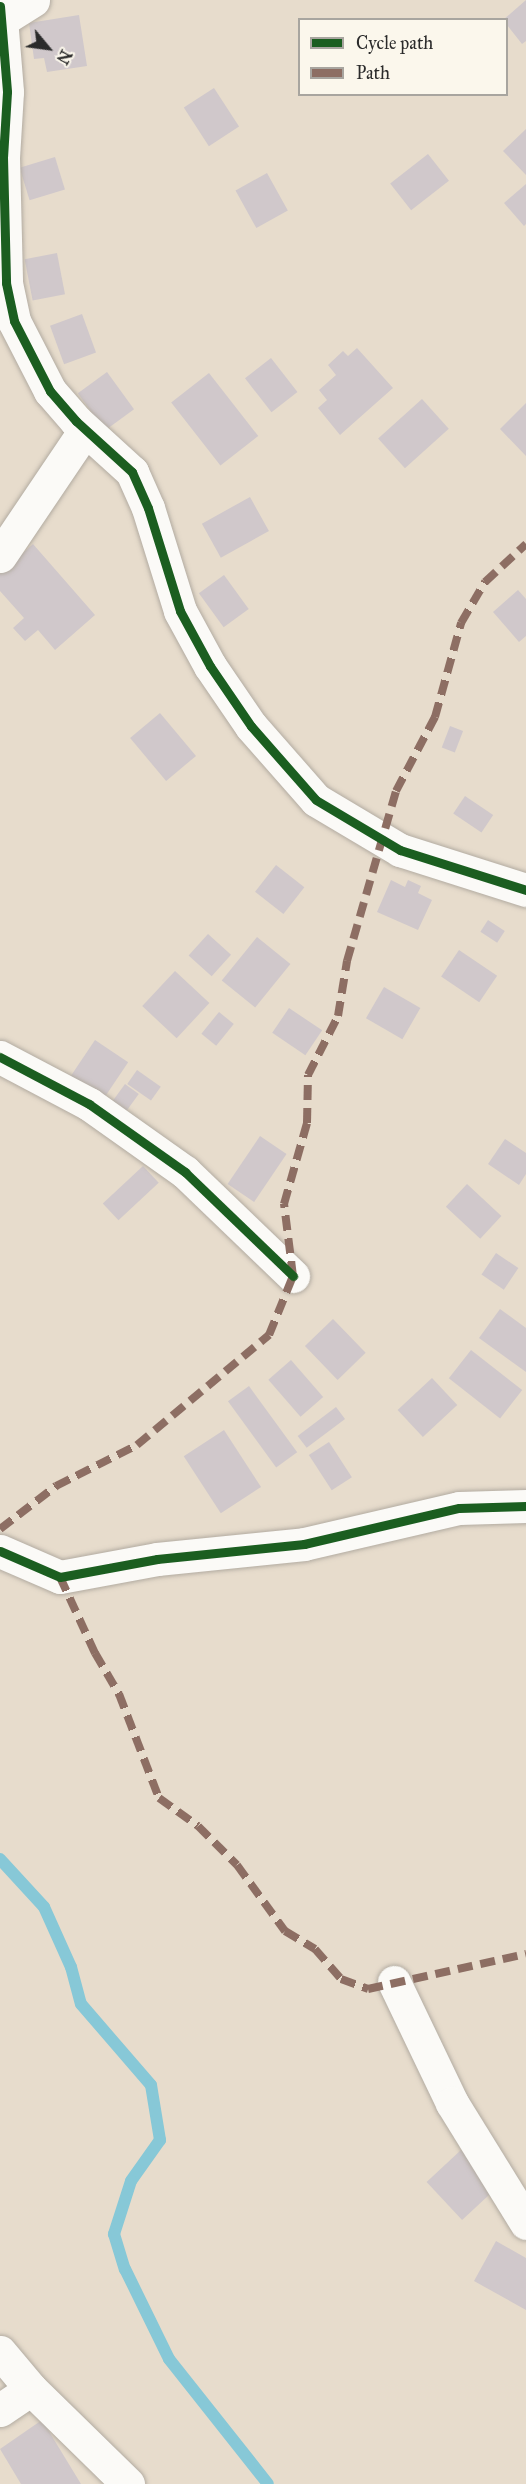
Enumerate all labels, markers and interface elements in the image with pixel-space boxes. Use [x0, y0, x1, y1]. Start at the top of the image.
north arrow [18, 18, 78, 78]
legend [298, 18, 508, 96]
text: Cycle path [356, 32, 433, 54]
text: N [53, 46, 76, 68]
text: Path [356, 62, 390, 84]

